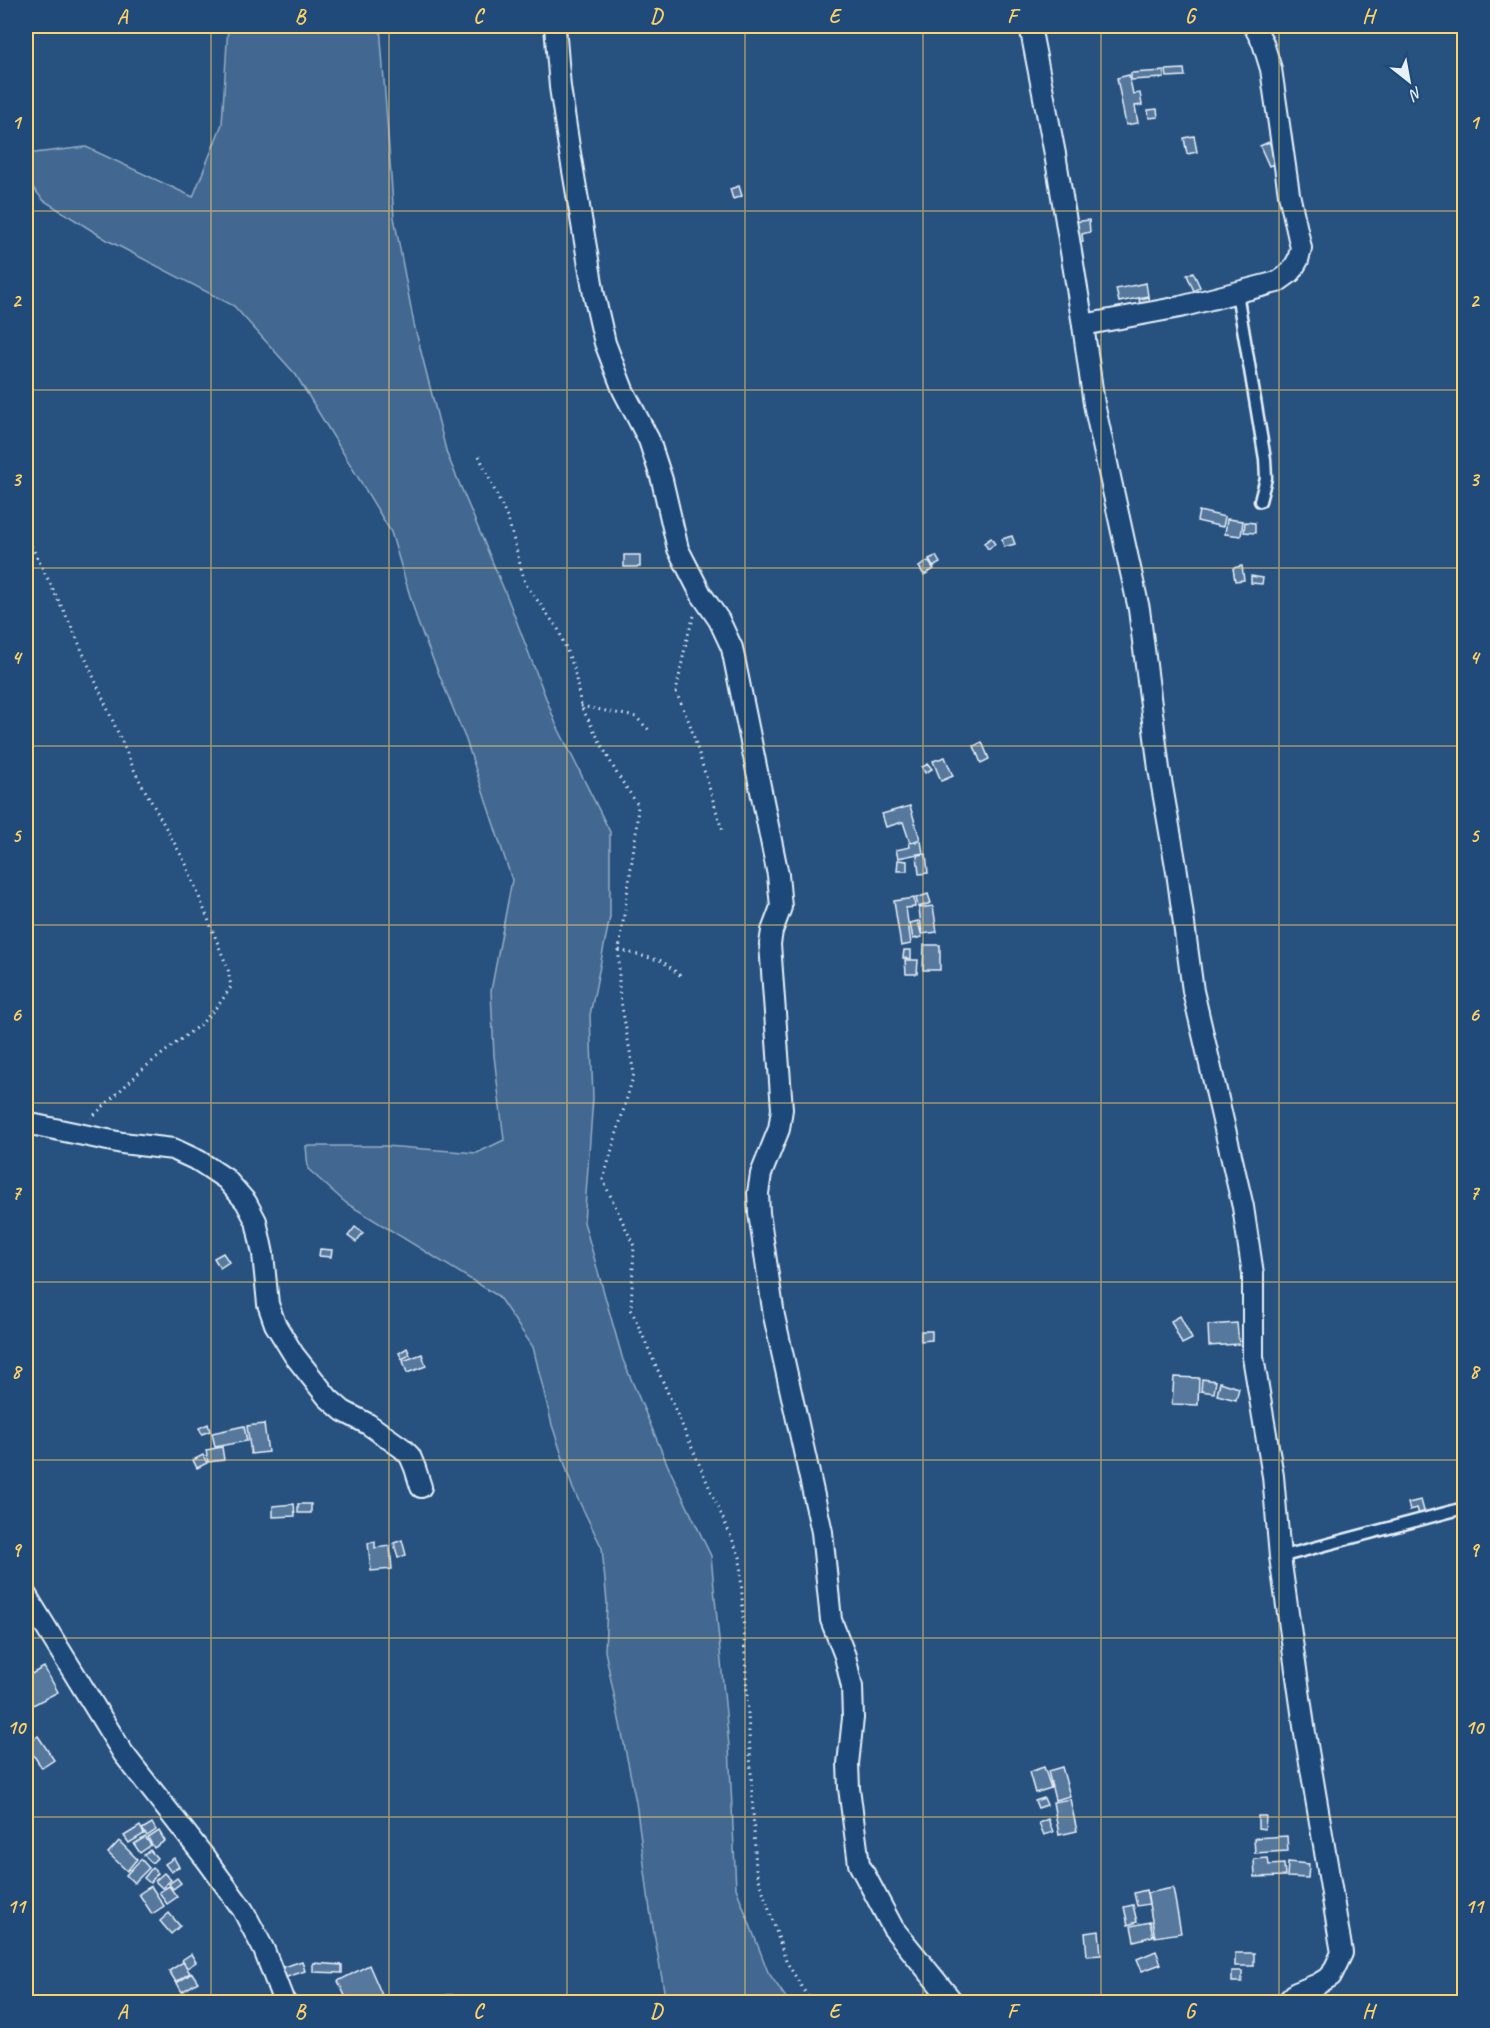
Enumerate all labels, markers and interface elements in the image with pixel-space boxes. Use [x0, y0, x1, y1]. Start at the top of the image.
text: A [117, 4, 129, 29]
text: B [295, 4, 307, 29]
text: C [473, 4, 485, 29]
text: D [650, 4, 664, 29]
text: E [829, 4, 843, 29]
text: F [1007, 4, 1021, 29]
text: G [1185, 4, 1198, 29]
text: H [1362, 4, 1377, 29]
north arrow [1379, 51, 1439, 111]
text: N [1404, 82, 1426, 106]
text: 1 [12, 110, 23, 135]
text: 1 [1470, 110, 1481, 135]
text: 2 [12, 288, 23, 313]
text: 2 [1470, 288, 1481, 313]
text: 3 [12, 467, 23, 492]
text: 3 [1470, 467, 1481, 492]
text: 4 [12, 645, 24, 670]
text: 4 [1470, 645, 1482, 670]
text: 5 [12, 823, 23, 848]
text: 5 [1470, 823, 1481, 848]
text: 6 [11, 1002, 22, 1027]
text: 6 [1469, 1002, 1480, 1027]
text: 7 [12, 1180, 23, 1205]
text: 7 [1470, 1180, 1481, 1205]
text: 8 [12, 1359, 24, 1384]
text: 8 [1470, 1359, 1482, 1384]
text: 9 [12, 1537, 23, 1562]
text: 9 [1470, 1537, 1481, 1562]
text: 10 [7, 1715, 27, 1740]
text: 10 [1465, 1715, 1485, 1740]
text: 11 [7, 1894, 27, 1919]
text: 11 [1465, 1894, 1485, 1919]
text: A [117, 1999, 129, 2024]
text: B [295, 1999, 307, 2024]
text: C [473, 1999, 485, 2024]
text: D [650, 1999, 664, 2024]
text: E [829, 1999, 843, 2024]
text: F [1007, 1999, 1021, 2024]
text: G [1185, 1999, 1198, 2024]
text: H [1362, 1999, 1377, 2024]

